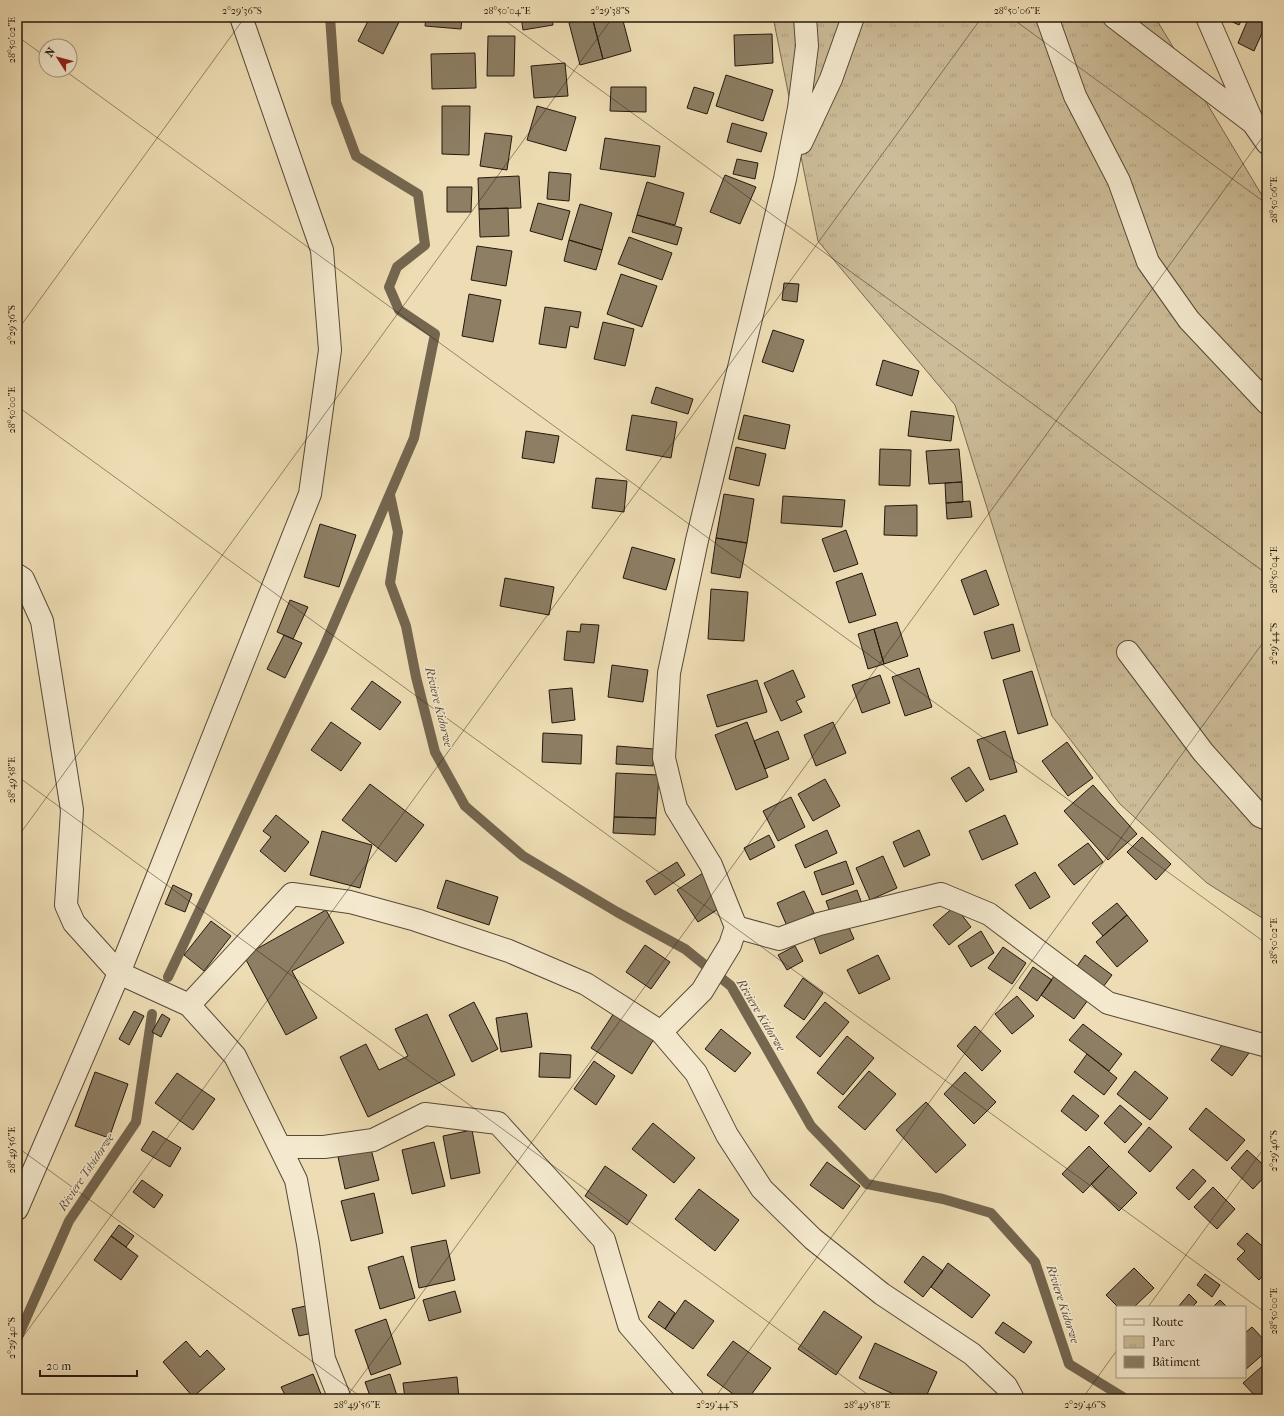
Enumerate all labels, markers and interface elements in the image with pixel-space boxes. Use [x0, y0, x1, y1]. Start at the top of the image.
text: 2°29'36"S [222, 5, 262, 17]
text: 28°50'04"E [483, 5, 531, 17]
text: 2°29'38"S [590, 5, 630, 17]
text: 28°50'06"E [994, 5, 1040, 17]
text: 28°50'02"E [6, 17, 18, 63]
north arrow [38, 38, 78, 78]
text: N [43, 45, 58, 60]
text: 28°50'06"E [1268, 177, 1280, 223]
text: 2°29'36"S [6, 305, 18, 345]
text: 28°50'00"E [6, 387, 18, 433]
text: 28°50'04"E [1268, 546, 1280, 594]
text: 2°29'44"S [1268, 623, 1280, 665]
water label: Riviere Kidorwe [422, 665, 456, 749]
text: 28°49'58"E [6, 757, 18, 803]
text: 28°50'02"E [1268, 918, 1280, 964]
water label: Riviere Kidorwe [733, 976, 789, 1055]
text: 28°49'56"E [6, 1127, 18, 1173]
water label: Riviere Tshidorwe [54, 1130, 118, 1214]
text: 2°29'46"S [1268, 1130, 1280, 1172]
water label: Riviere Kidorwe [1043, 1262, 1083, 1346]
text: 28°50'00"E [1268, 1288, 1280, 1334]
legend [1116, 1306, 1246, 1378]
text: Route [1152, 1315, 1184, 1329]
text: 2°29'40"S [6, 1317, 18, 1359]
text: Parc [1152, 1335, 1175, 1349]
scale bar [40, 1352, 137, 1378]
text: Bâtiment [1152, 1355, 1201, 1369]
text: 20 m [46, 1359, 71, 1373]
text: 28°49'56"E [334, 1399, 380, 1411]
text: 2°29'44"S [696, 1399, 738, 1411]
text: 28°49'58"E [844, 1399, 890, 1411]
text: 2°29'46"S [1064, 1399, 1106, 1411]

